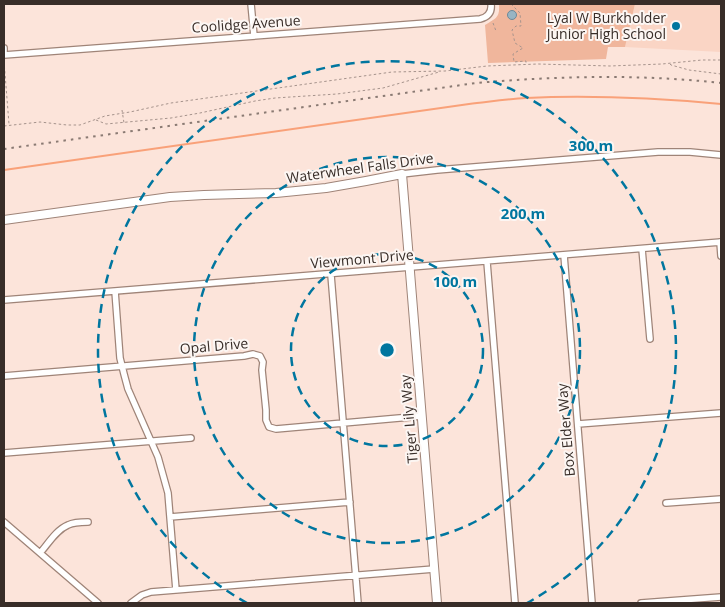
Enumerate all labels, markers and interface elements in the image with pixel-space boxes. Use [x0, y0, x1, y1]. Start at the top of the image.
place label: Lyal W Burkholder Junior High School [545, 8, 666, 43]
street label: Coolidge Avenue [191, 10, 301, 37]
marker: Lyal W Burkholder Junior High School [670, 20, 682, 32]
text: 300 m [569, 135, 613, 155]
street label: Waterwheel Falls Drive [285, 148, 435, 187]
text: 200 m [501, 203, 545, 223]
street label: Viewmont Drive [310, 245, 414, 272]
text: 100 m [433, 271, 477, 291]
street label: Opal Drive [179, 333, 249, 358]
centre of rings [378, 341, 396, 359]
street label: Tiger Lily Way [395, 373, 422, 464]
street label: Box Elder Way [552, 382, 579, 477]

